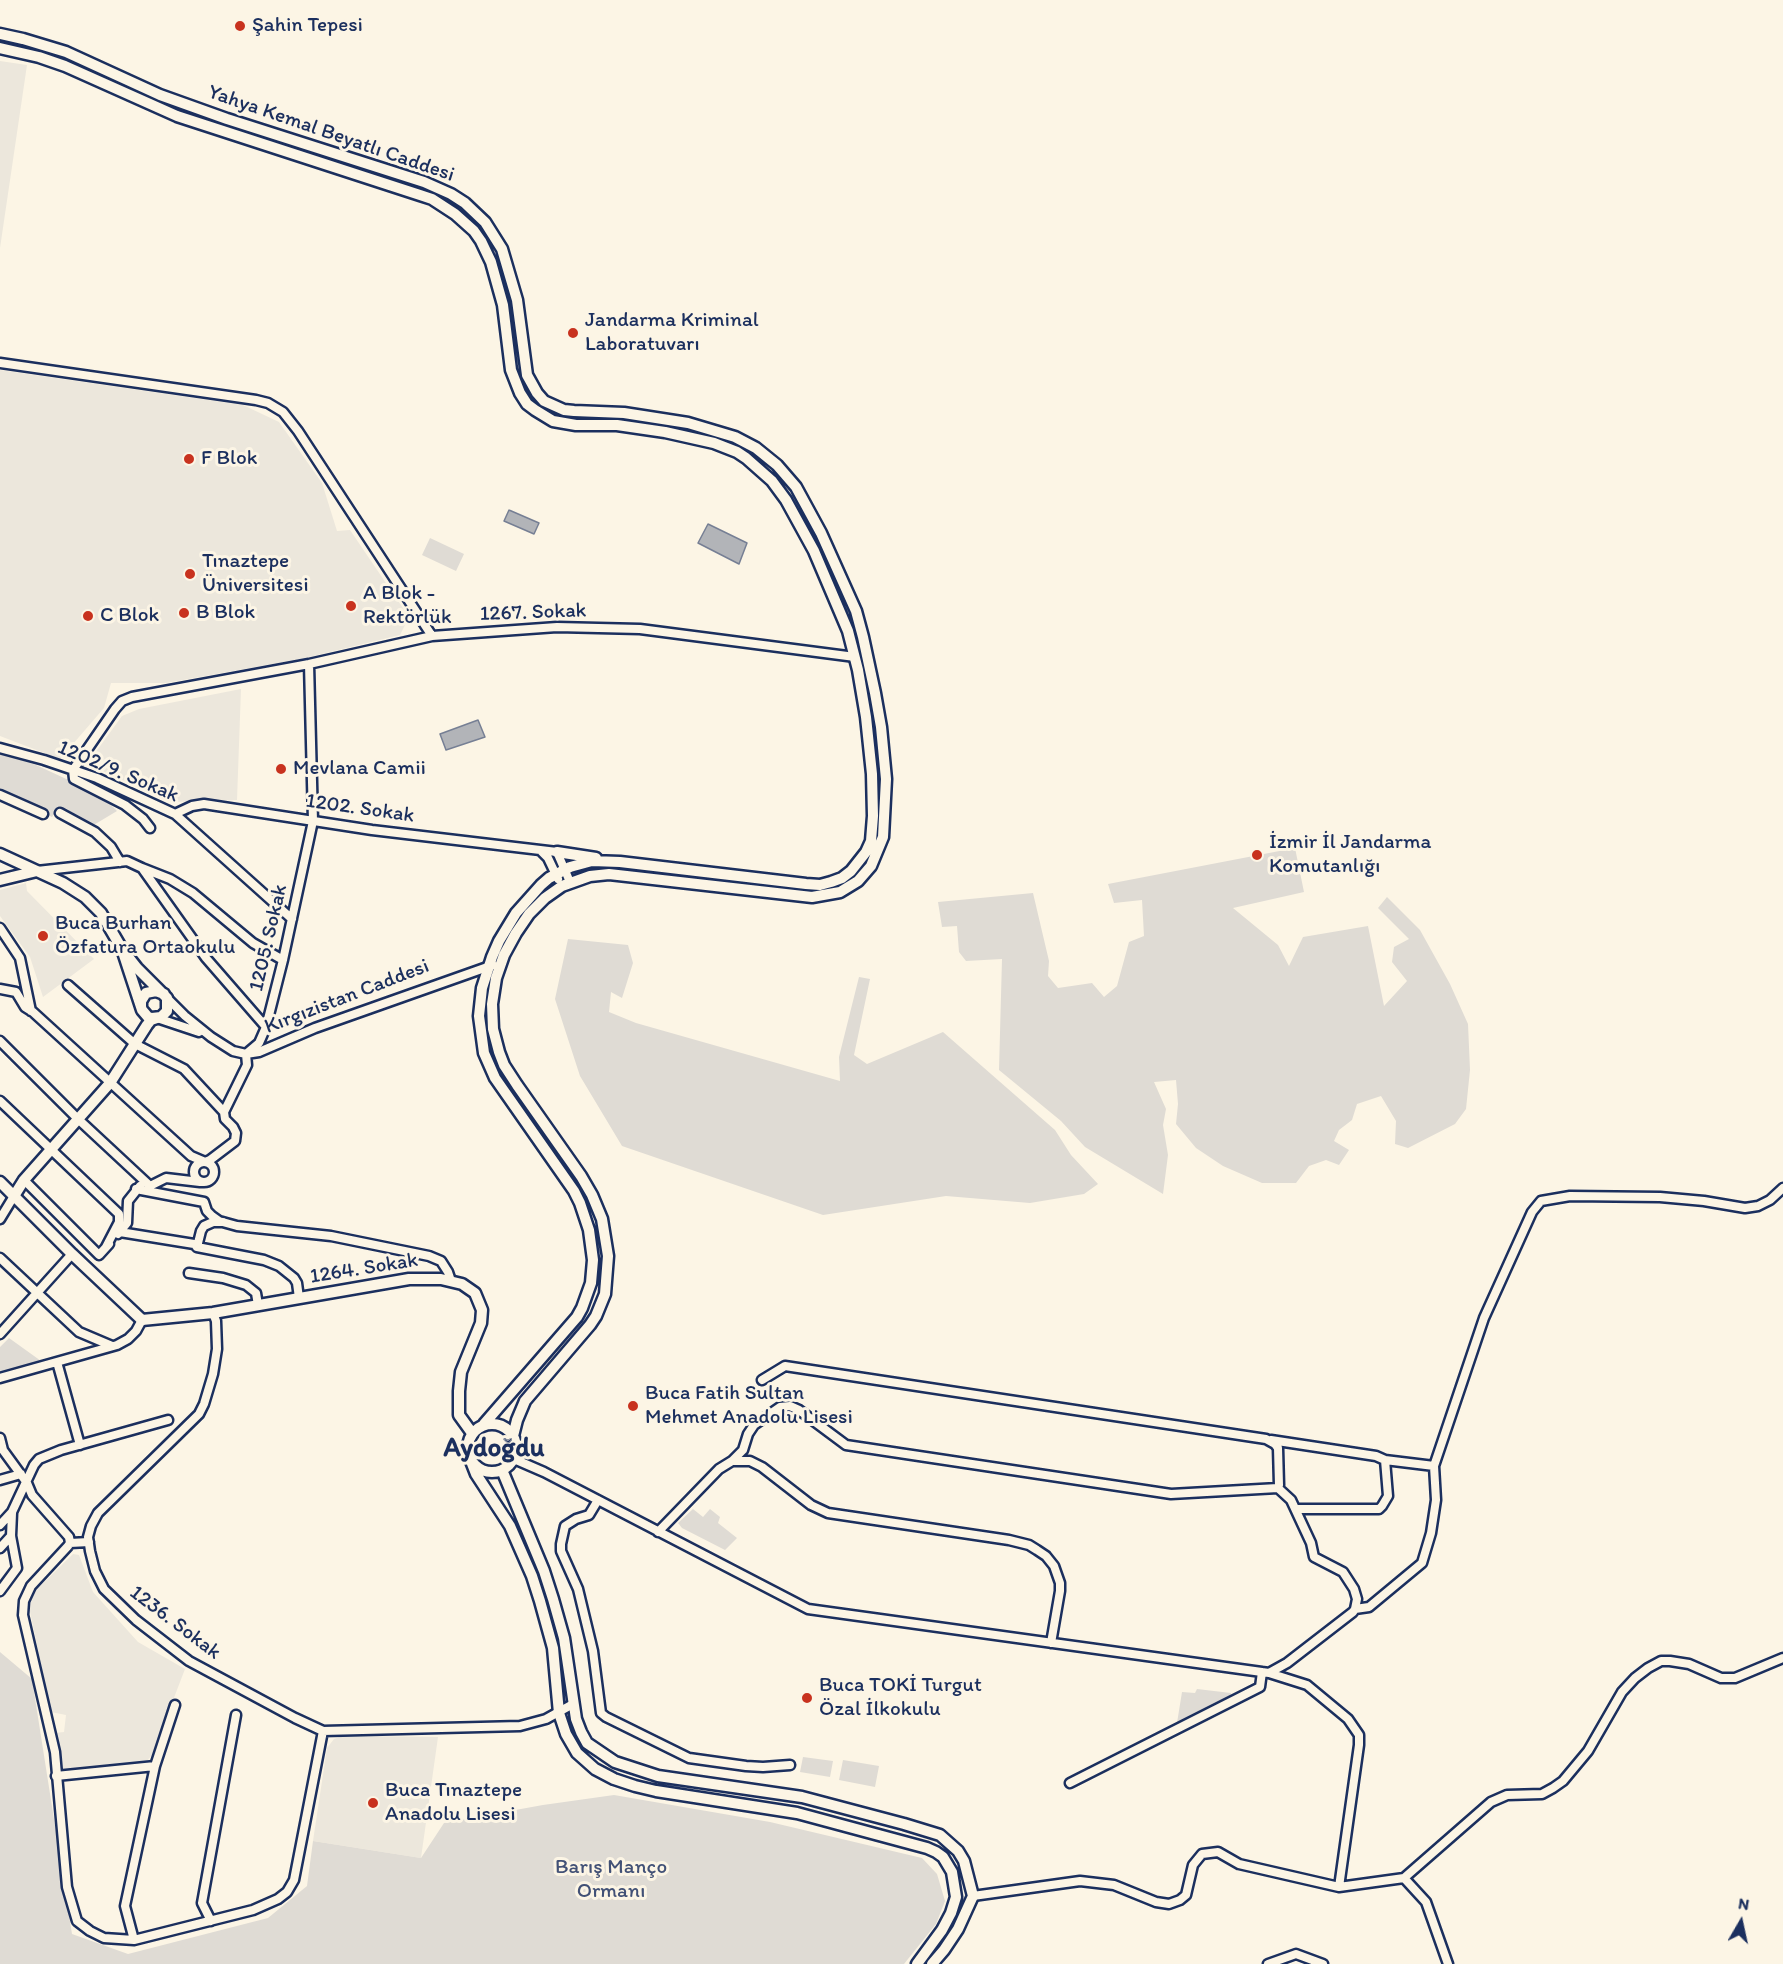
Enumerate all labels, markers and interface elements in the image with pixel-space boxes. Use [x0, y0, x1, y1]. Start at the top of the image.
place label: Şahin Tepesi [252, 13, 363, 39]
marker: Şahin Tepesi [233, 19, 247, 33]
street label: Yahya Kemal Beyatlı Caddesi [204, 80, 458, 188]
place label: Jandarma Kriminal Laboratuvarı [585, 308, 759, 358]
marker: Jandarma Kriminal Laboratuvarı [566, 326, 580, 340]
place label: F Blok [201, 446, 257, 472]
marker: F Blok [182, 452, 196, 466]
place label: Tınaztepe Üniversitesi [202, 549, 309, 599]
marker: Tınaztepe Üniversitesi [183, 567, 197, 581]
place label: A Blok - Rektörlük [363, 581, 452, 631]
marker: A Blok - Rektörlük [344, 599, 358, 613]
street label: 1267. Sokak [479, 599, 587, 627]
place label: B Blok [196, 600, 255, 626]
place label: C Blok [100, 603, 159, 629]
marker: B Blok [177, 606, 191, 620]
marker: C Blok [81, 609, 95, 623]
street label: 1202/9. Sokak [54, 735, 182, 809]
place label: Mevlana Camii [293, 756, 426, 782]
marker: Mevlana Camii [274, 762, 288, 776]
street label: 1202. Sokak [304, 789, 416, 829]
place label: İzmir İl Jandarma Komutanlığı [1269, 830, 1431, 880]
marker: İzmir İl Jandarma Komutanlığı [1250, 848, 1264, 862]
street label: 1205. Sokak [244, 882, 294, 994]
place label: Buca Burhan Özfatura Ortaokulu [55, 911, 235, 961]
marker: Buca Burhan Özfatura Ortaokulu [36, 929, 50, 943]
street label: Kırgızistan Caddesi [261, 954, 433, 1040]
street label: 1264. Sokak [308, 1248, 420, 1290]
place label: Buca Fatih Sultan Mehmet Anadolu Lisesi [645, 1381, 853, 1431]
marker: Buca Fatih Sultan Mehmet Anadolu Lisesi [626, 1399, 640, 1413]
district label: Aydoğdu [443, 1433, 545, 1465]
street label: 1236. Sokak [124, 1581, 226, 1665]
place label: Buca TOKİ Turgut Özal İlkokulu [819, 1673, 982, 1723]
marker: Buca TOKİ Turgut Özal İlkokulu [800, 1691, 814, 1705]
place label: Buca Tınaztepe Anadolu Lisesi [385, 1778, 522, 1828]
marker: Buca Tınaztepe Anadolu Lisesi [366, 1796, 380, 1810]
park label: Barış Manço Ormanı [555, 1855, 667, 1905]
north arrow [1711, 1892, 1771, 1952]
text: N [1737, 1893, 1751, 1914]

